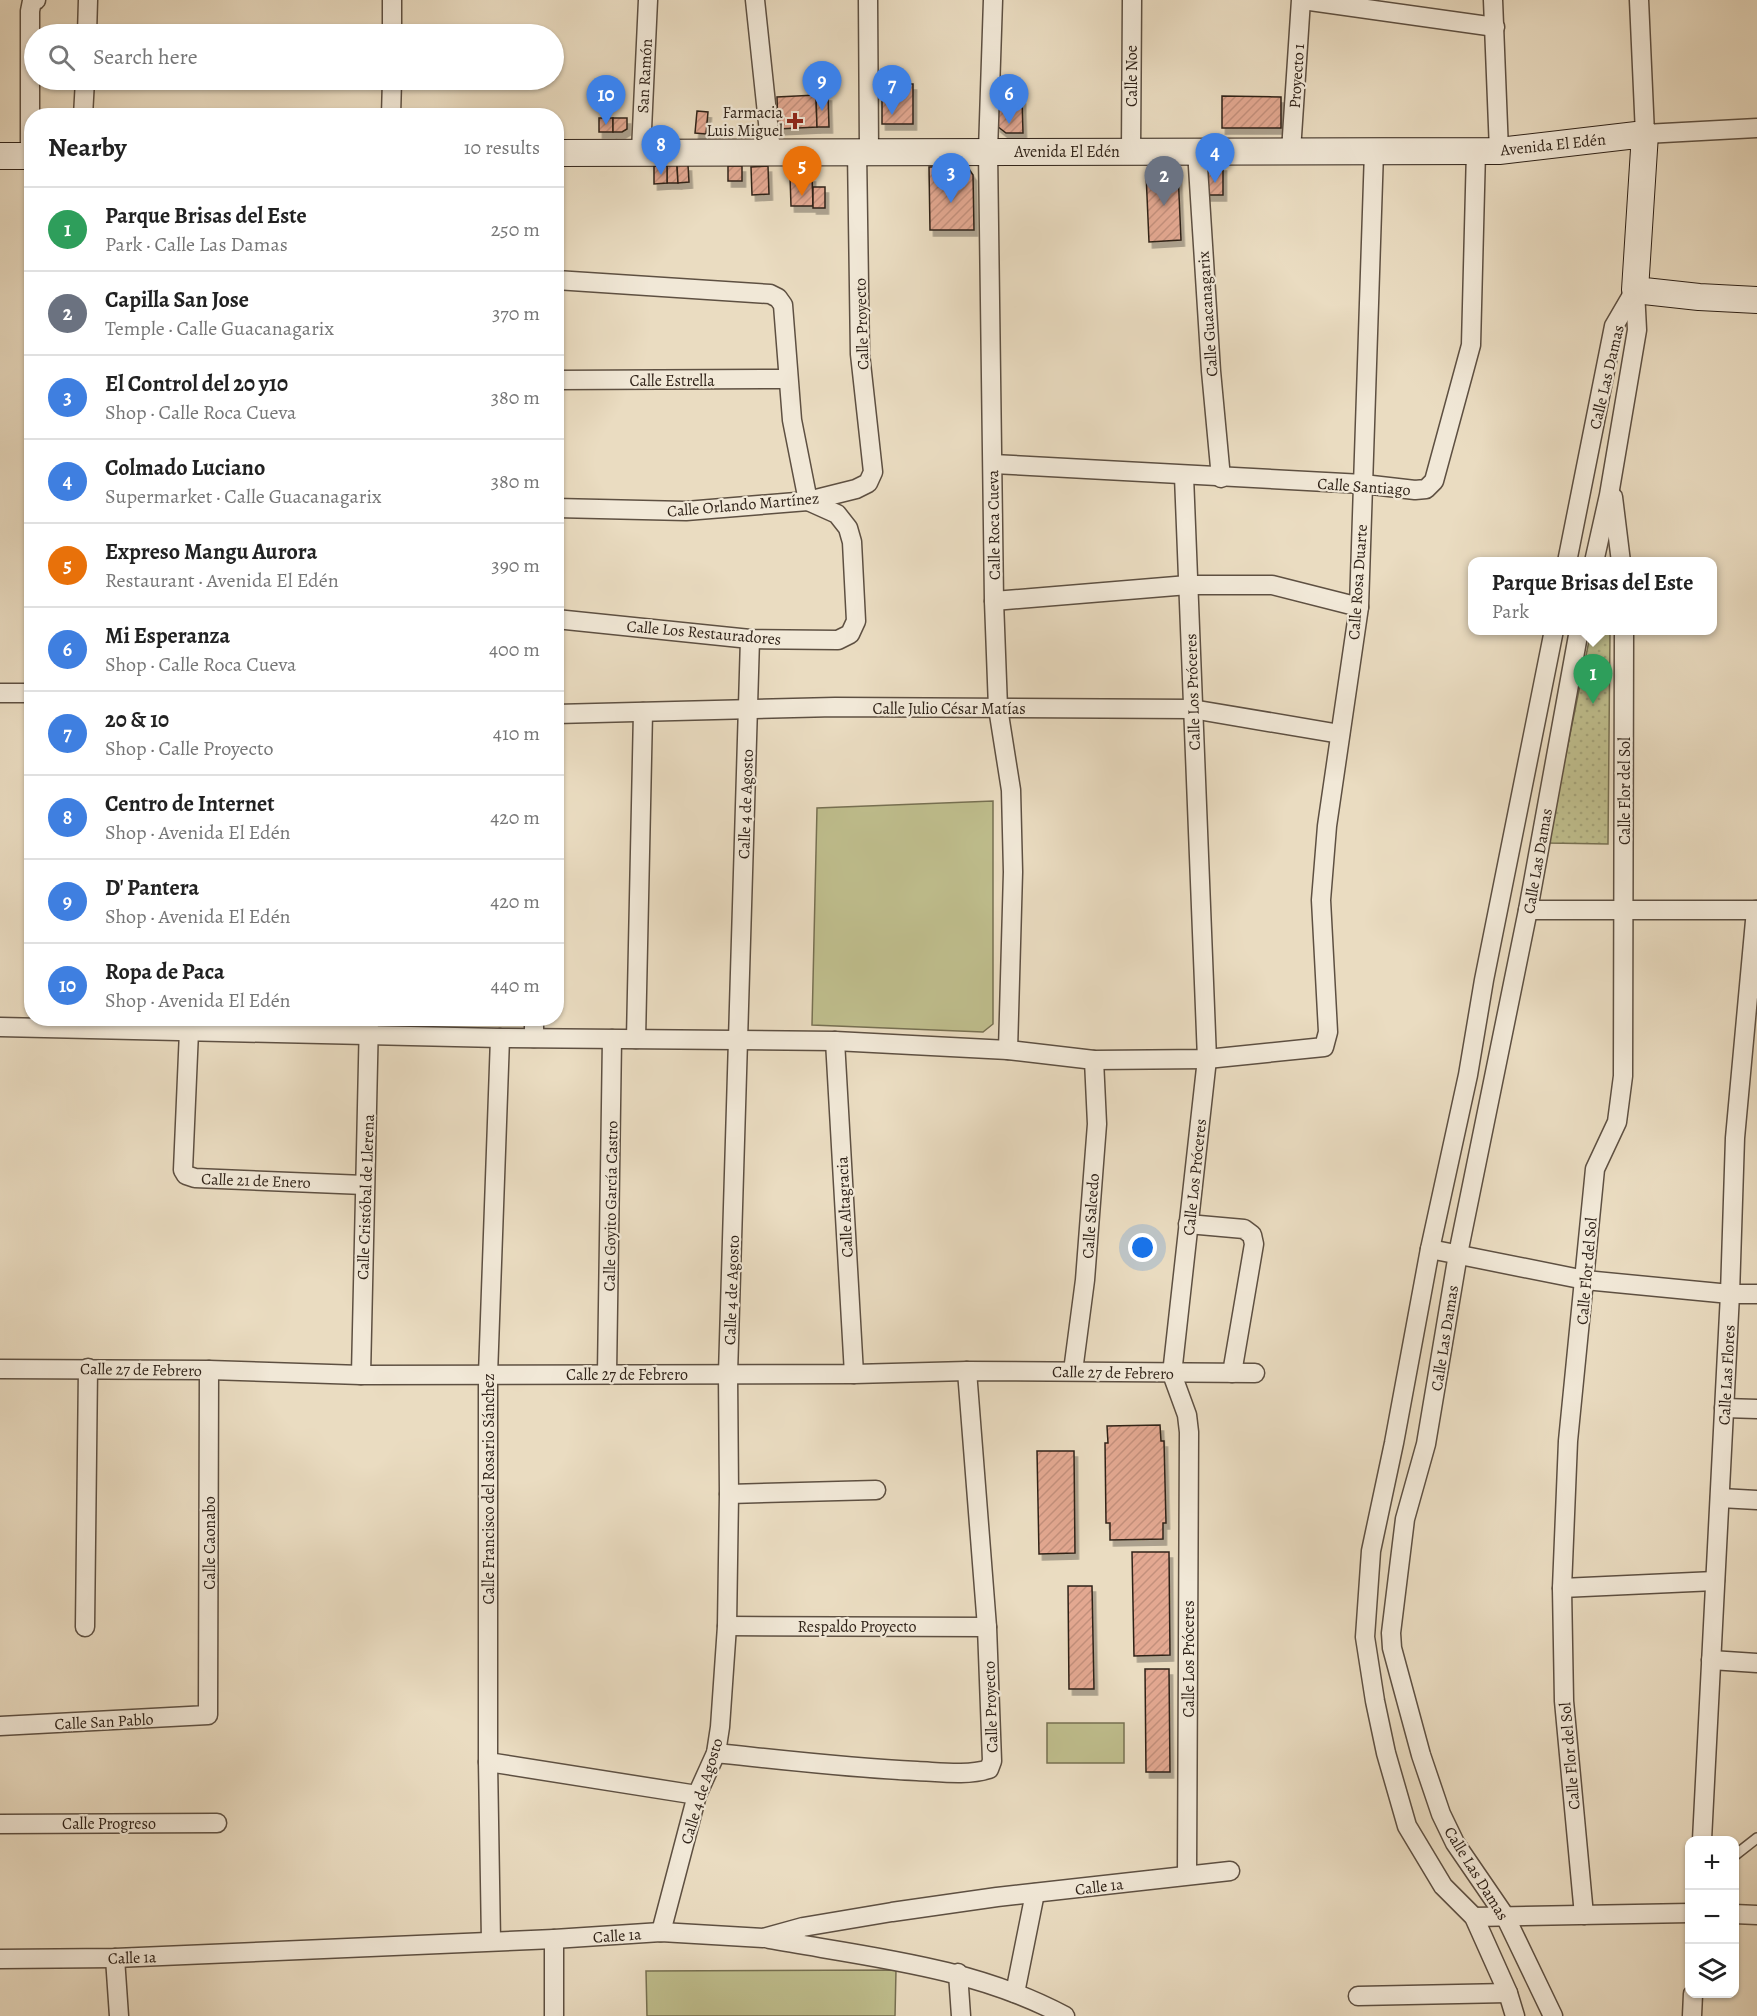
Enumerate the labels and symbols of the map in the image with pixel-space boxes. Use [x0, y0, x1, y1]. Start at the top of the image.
street label: San Ramón [632, 38, 658, 114]
street label: Proyecto 1 [1284, 42, 1310, 109]
street label: Calle Noe [1121, 45, 1143, 107]
pin: 9 [802, 62, 842, 111]
pin: 7 [872, 66, 912, 115]
pin: 6 [990, 74, 1028, 124]
pin: 10 [586, 76, 626, 125]
place label: Farmacia Luis Miguel [706, 102, 784, 142]
marker: Farmacia Luis Miguel [788, 114, 802, 128]
pin: 8 [642, 126, 680, 175]
street label: Avenida El Edén [1498, 129, 1607, 162]
pin: 4 [1196, 134, 1234, 183]
street label: Avenida El Edén [1013, 141, 1120, 163]
pin: 5 [782, 146, 822, 196]
pin: 3 [932, 154, 970, 203]
pin: 2 [1144, 156, 1184, 206]
street label: Calle Guacanagarix [1193, 250, 1223, 377]
street label: Calle Proyecto [849, 278, 875, 370]
street label: Calle Las Damas [1584, 323, 1630, 432]
street label: Calle Estrella [629, 370, 715, 392]
street label: Calle Roca Cueva [982, 469, 1006, 580]
street label: Calle Santiago [1317, 473, 1411, 501]
street label: Calle Orlando Martínez [666, 487, 820, 523]
street label: Calle Rosa Duarte [1343, 524, 1373, 641]
street label: Calle Los Restauradores [626, 615, 782, 651]
street label: Calle Los Próceres [1180, 633, 1206, 751]
pin: 1 [1574, 654, 1612, 704]
street label: Calle Julio César Matías [872, 698, 1026, 720]
street label: Calle Flor del Sol [1614, 737, 1636, 845]
street label: Calle 4 de Agosto [733, 749, 759, 859]
street label: Calle Las Damas [1518, 807, 1558, 916]
street label: Calle Cristóbal de Llerena [352, 1113, 380, 1280]
street label: Calle Los Próceres [1178, 1118, 1212, 1237]
street label: Calle Goyito García Castro [599, 1120, 623, 1292]
street label: Calle Altagracia [831, 1155, 859, 1258]
street label: Calle 21 de Enero [201, 1168, 311, 1194]
street label: Calle Salcedo [1077, 1173, 1105, 1259]
street label: Calle Flor del Sol [1571, 1216, 1603, 1326]
your location [1128, 1233, 1157, 1262]
street label: Calle 4 de Agosto [719, 1235, 745, 1345]
street label: Calle Las Damas [1426, 1284, 1464, 1393]
street label: Calle Las Flores [1713, 1324, 1741, 1426]
street label: Calle 27 de Febrero [80, 1358, 202, 1382]
street label: Calle 27 de Febrero [1052, 1361, 1174, 1385]
street label: Calle 27 de Febrero [566, 1364, 688, 1386]
street label: Calle Francisco del Rosario Sánchez [478, 1373, 500, 1605]
street label: Calle Caonabo [199, 1496, 221, 1590]
street label: Calle Los Próceres [1178, 1600, 1200, 1718]
street label: Respaldo Proyecto [798, 1616, 916, 1638]
street label: Calle Proyecto [978, 1661, 1004, 1753]
street label: Calle Flor del Sol [1554, 1701, 1586, 1811]
street label: Calle San Pablo [54, 1708, 154, 1736]
street label: Calle 4 de Agosto [675, 1735, 729, 1847]
street label: Calle Progreso [62, 1813, 156, 1835]
street label: Calle Las Damas [1439, 1822, 1514, 1925]
street label: Calle 1a [1074, 1873, 1125, 1901]
street label: Calle 1a [592, 1923, 643, 1949]
street label: Calle 1a [107, 1946, 157, 1970]

